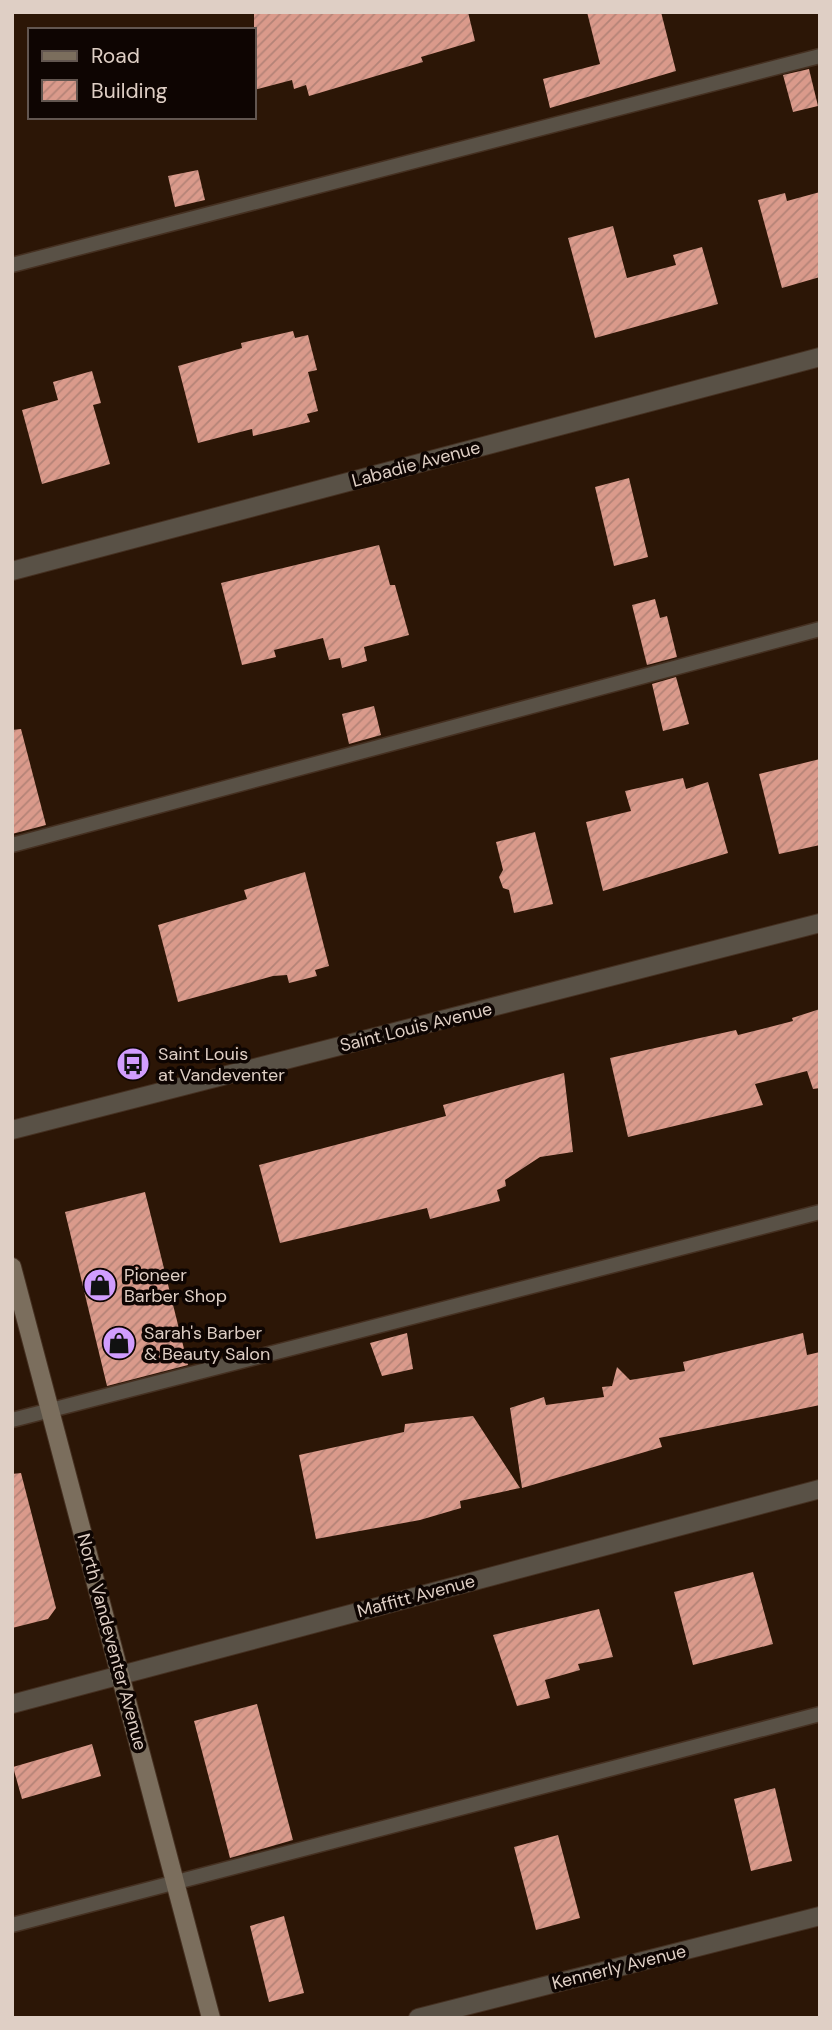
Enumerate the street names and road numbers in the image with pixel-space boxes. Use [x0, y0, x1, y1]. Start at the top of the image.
street label: Labadie Avenue [349, 435, 483, 493]
street label: Saint Louis Avenue [337, 996, 495, 1058]
street label: North Vandeventer Avenue [71, 1531, 153, 1753]
street label: Maffitt Avenue [354, 1569, 478, 1623]
street label: Kennerly Avenue [549, 1939, 689, 1995]

